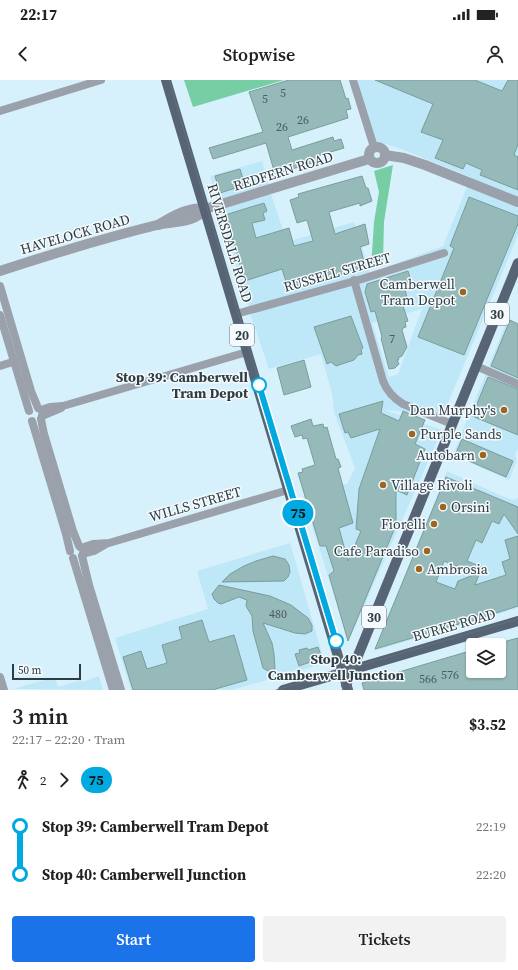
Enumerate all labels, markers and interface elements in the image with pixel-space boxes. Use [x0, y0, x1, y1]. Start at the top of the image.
text: 22:17 [20, 4, 57, 25]
text: Stopwise [223, 42, 295, 67]
icon: back [12, 43, 34, 65]
icon: person [484, 43, 506, 65]
house number: 5 [280, 85, 286, 101]
house number: 5 [262, 91, 268, 107]
house number: 26 [297, 112, 309, 128]
house number: 26 [276, 119, 288, 135]
street label: REDFERN ROAD [231, 146, 335, 196]
street label: RIVERSDALE ROAD [202, 181, 258, 305]
street label: HAVELOCK ROAD [18, 209, 132, 259]
street label: RUSSELL STREET [281, 247, 393, 297]
place label: Camberwell Tram Depot [379, 274, 455, 310]
marker: Camberwell Tram Depot [458, 287, 468, 297]
road number: 30 [485, 303, 509, 325]
road number: 20 [230, 324, 254, 346]
house number: 7 [389, 331, 395, 347]
place label: Stop 39: Camberwell Tram Depot [116, 367, 249, 403]
marker: Stop 39: Camberwell Tram Depot [251, 377, 267, 393]
place label: Dan Murphy's [409, 400, 496, 420]
marker: Dan Murphy's [499, 405, 509, 415]
place label: Purple Sands [420, 424, 502, 444]
marker: Purple Sands [407, 429, 417, 439]
place label: Autobarn [416, 445, 476, 465]
marker: Autobarn [478, 450, 488, 460]
place label: Village Rivoli [391, 475, 473, 495]
marker: Village Rivoli [378, 480, 388, 490]
street label: WILLS STREET [146, 481, 244, 527]
place label: Orsini [451, 497, 490, 517]
line badge: 75 [280, 500, 316, 526]
marker: Orsini [438, 502, 448, 512]
text: 75 [290, 503, 306, 523]
place label: Fiorelli [381, 514, 426, 534]
marker: Fiorelli [429, 519, 439, 529]
place label: Cafe Paradiso [334, 541, 419, 561]
marker: Cafe Paradiso [422, 546, 432, 556]
place label: Ambrosia [427, 559, 489, 579]
marker: Ambrosia [414, 564, 424, 574]
street label: BURKE ROAD [410, 604, 498, 646]
house number: 480 [269, 606, 287, 622]
road number: 30 [362, 606, 386, 628]
marker: Stop 40: Camberwell Junction [328, 633, 344, 649]
map controls [466, 638, 506, 678]
button: layers [466, 638, 506, 678]
place label: Stop 40: Camberwell Junction [268, 649, 405, 685]
scale bar [12, 662, 81, 681]
text: 50 m [18, 663, 41, 678]
house number: 576 [441, 667, 459, 683]
house number: 566 [419, 671, 437, 687]
text: 3 min [12, 701, 68, 731]
text: $3.52 [469, 714, 506, 735]
text: 22:17 – 22:20 · Tram [12, 731, 125, 748]
icon: walk [12, 769, 34, 791]
icon: forward [53, 769, 75, 791]
text: 75 [89, 770, 104, 790]
text: 2 [40, 772, 47, 789]
text: Stop 39: Camberwell Tram Depot [42, 816, 269, 837]
text: 22:19 [476, 818, 506, 835]
text: Stop 40: Camberwell Junction [42, 864, 246, 885]
text: 22:20 [476, 866, 506, 883]
button: Start [12, 916, 255, 962]
button: Tickets [263, 916, 506, 962]

